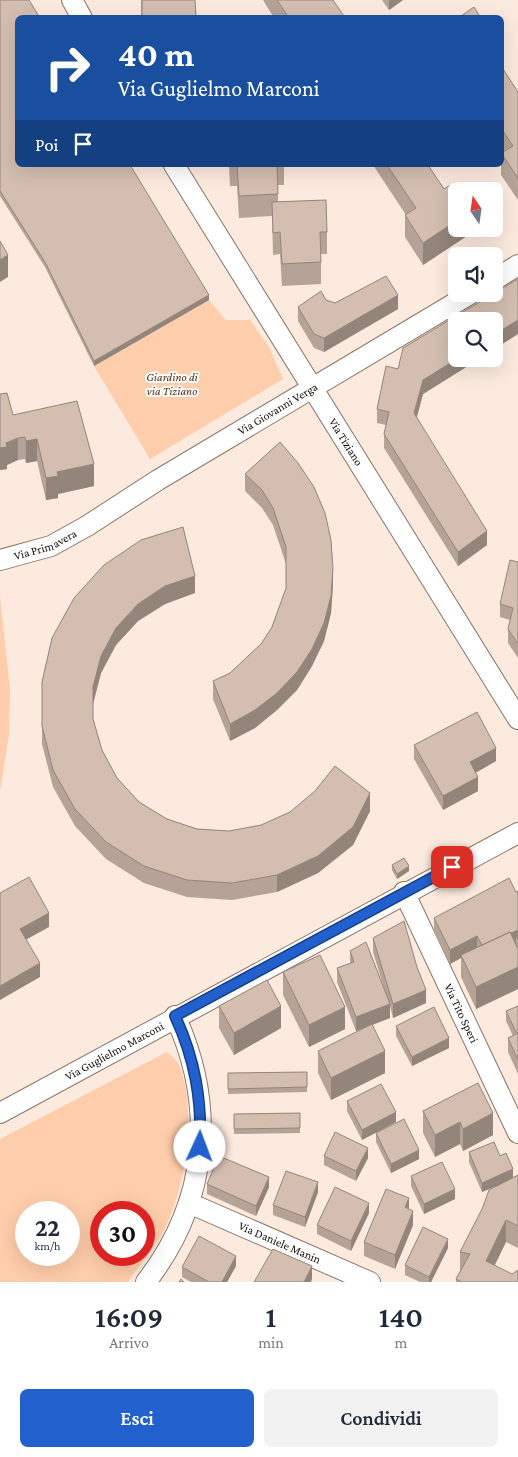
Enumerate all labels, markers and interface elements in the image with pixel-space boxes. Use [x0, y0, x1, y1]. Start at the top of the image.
icon: right [35, 35, 100, 100]
text: 40 m [118, 35, 195, 74]
text: Via Guglielmo Marconi [118, 76, 320, 101]
icon: arrive [69, 130, 97, 158]
text: Poi [35, 134, 59, 155]
north arrow [448, 182, 502, 238]
map controls [448, 182, 503, 367]
button: sound [448, 247, 503, 302]
button: search [448, 312, 503, 367]
park label: Giardino di via Tiziano [146, 370, 199, 398]
street label: Via Giovanni Verga [235, 379, 321, 438]
street label: Via Tiziano [326, 416, 366, 468]
street label: Via Primavera [12, 526, 80, 563]
pin [431, 846, 473, 888]
icon: arrive [438, 853, 466, 881]
street label: Via Tito Speri [441, 981, 481, 1045]
street label: Via Guglielmo Marconi [63, 1019, 166, 1083]
position arrow [173, 1120, 225, 1172]
speed limit sign: 30 [90, 1201, 155, 1266]
text: 22 [35, 1214, 60, 1241]
street label: Via Daniele Manin [236, 1219, 324, 1267]
text: km/h [35, 1239, 60, 1253]
text: 16:09 [95, 1300, 163, 1333]
text: 1 [266, 1300, 276, 1333]
text: 140 [379, 1300, 423, 1333]
text: Arrivo [109, 1334, 149, 1351]
text: min [258, 1334, 284, 1351]
text: m [394, 1334, 407, 1351]
button: Esci [20, 1389, 254, 1447]
button: Condividi [264, 1389, 498, 1447]

